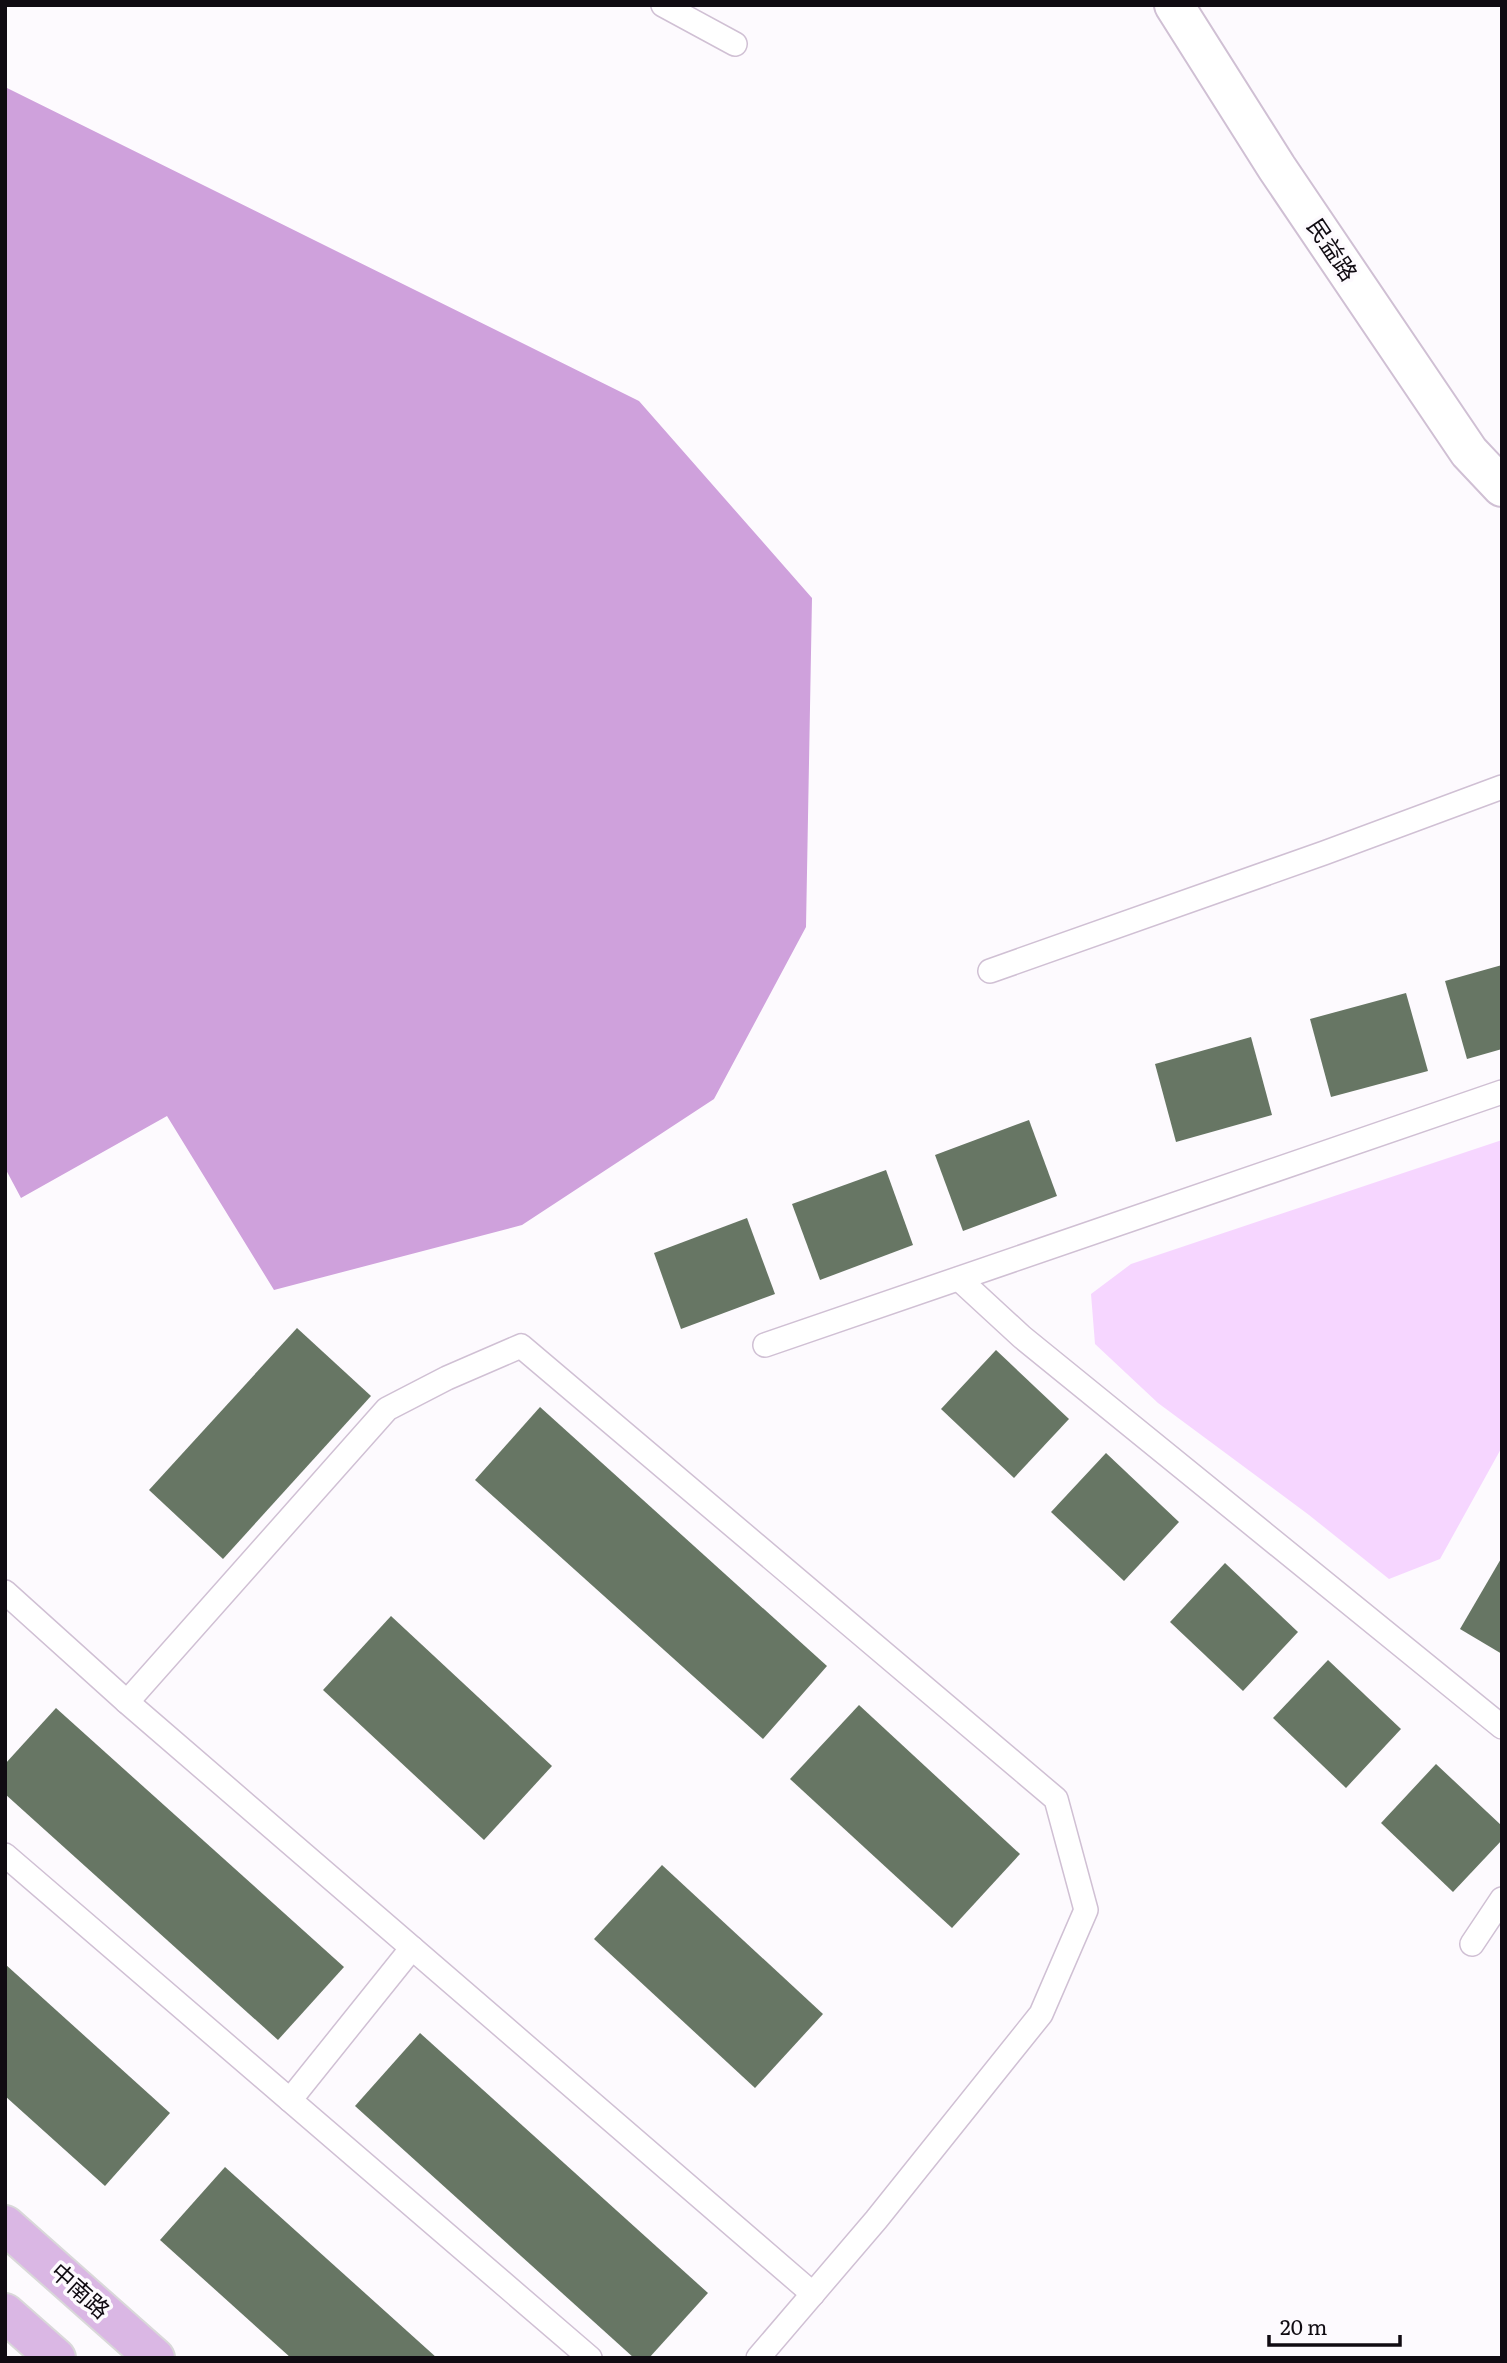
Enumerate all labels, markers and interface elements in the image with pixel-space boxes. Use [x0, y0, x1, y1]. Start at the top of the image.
street label: 民益路 [1300, 211, 1367, 287]
street label: 中南路 [44, 2254, 118, 2325]
scale bar [1269, 2304, 1400, 2348]
text: 20 m [1280, 2310, 1327, 2341]

